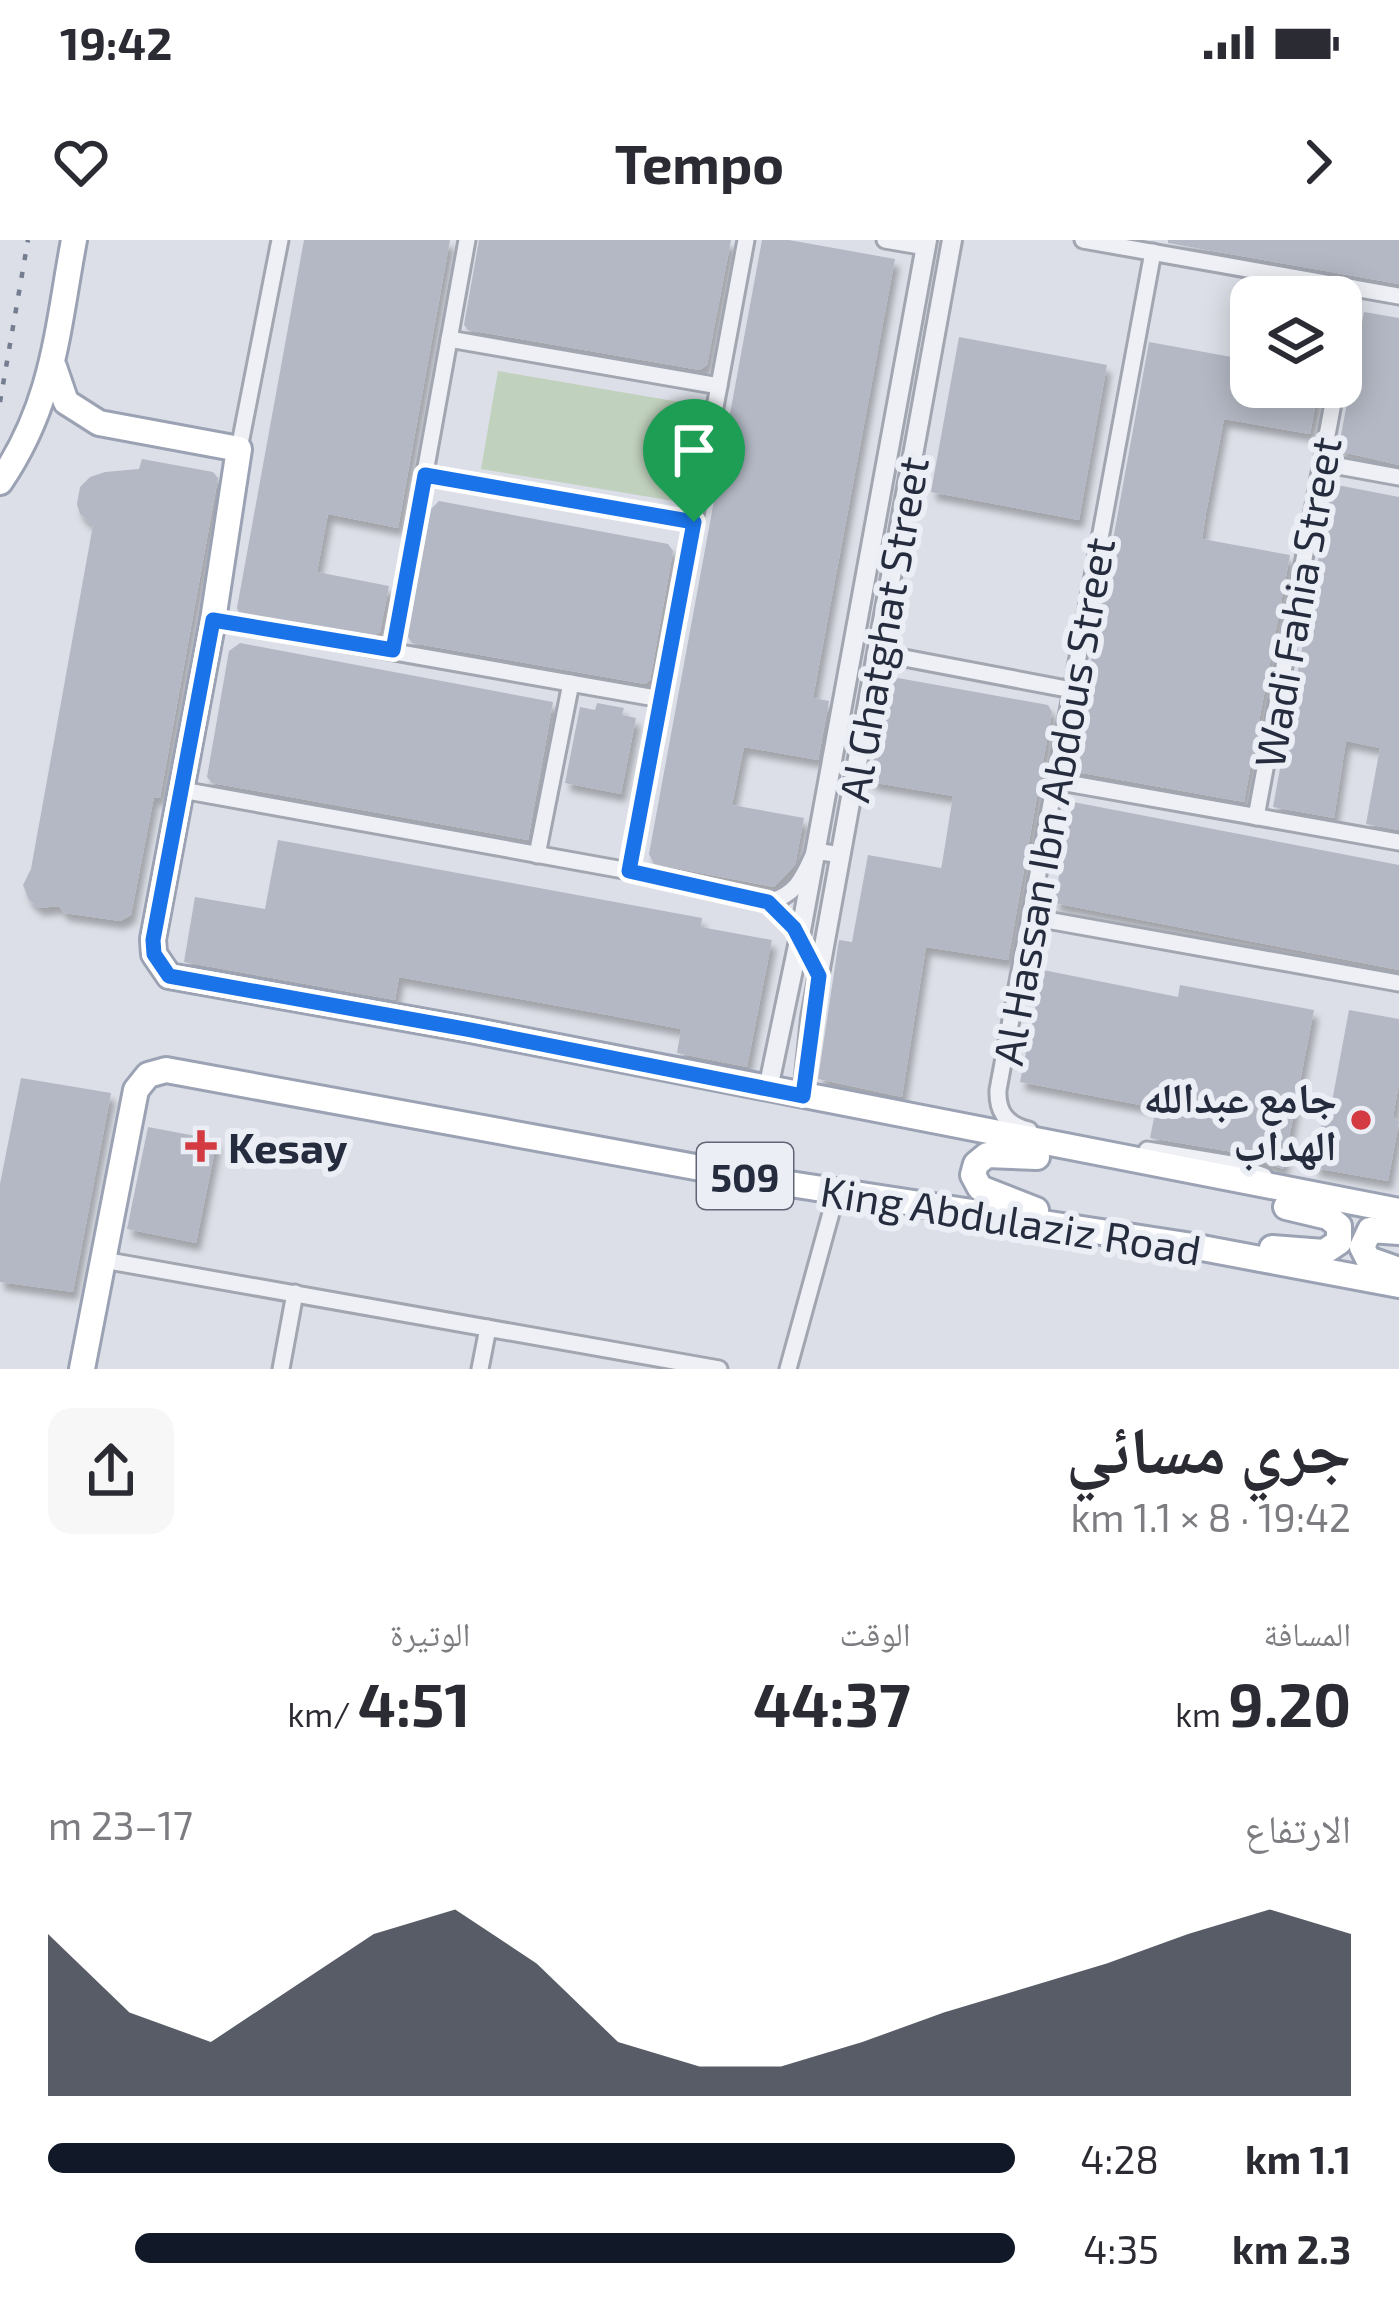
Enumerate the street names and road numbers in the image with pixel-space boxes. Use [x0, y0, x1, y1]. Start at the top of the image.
street label: Wadi Fahia Street [1242, 433, 1350, 771]
street label: Al Ghatghat Street [827, 452, 937, 806]
street label: Al Hassan Ibn Abdous Street [981, 533, 1123, 1069]
road number: 509 [697, 1143, 793, 1209]
street label: King Abdulaziz Road [817, 1164, 1205, 1274]

